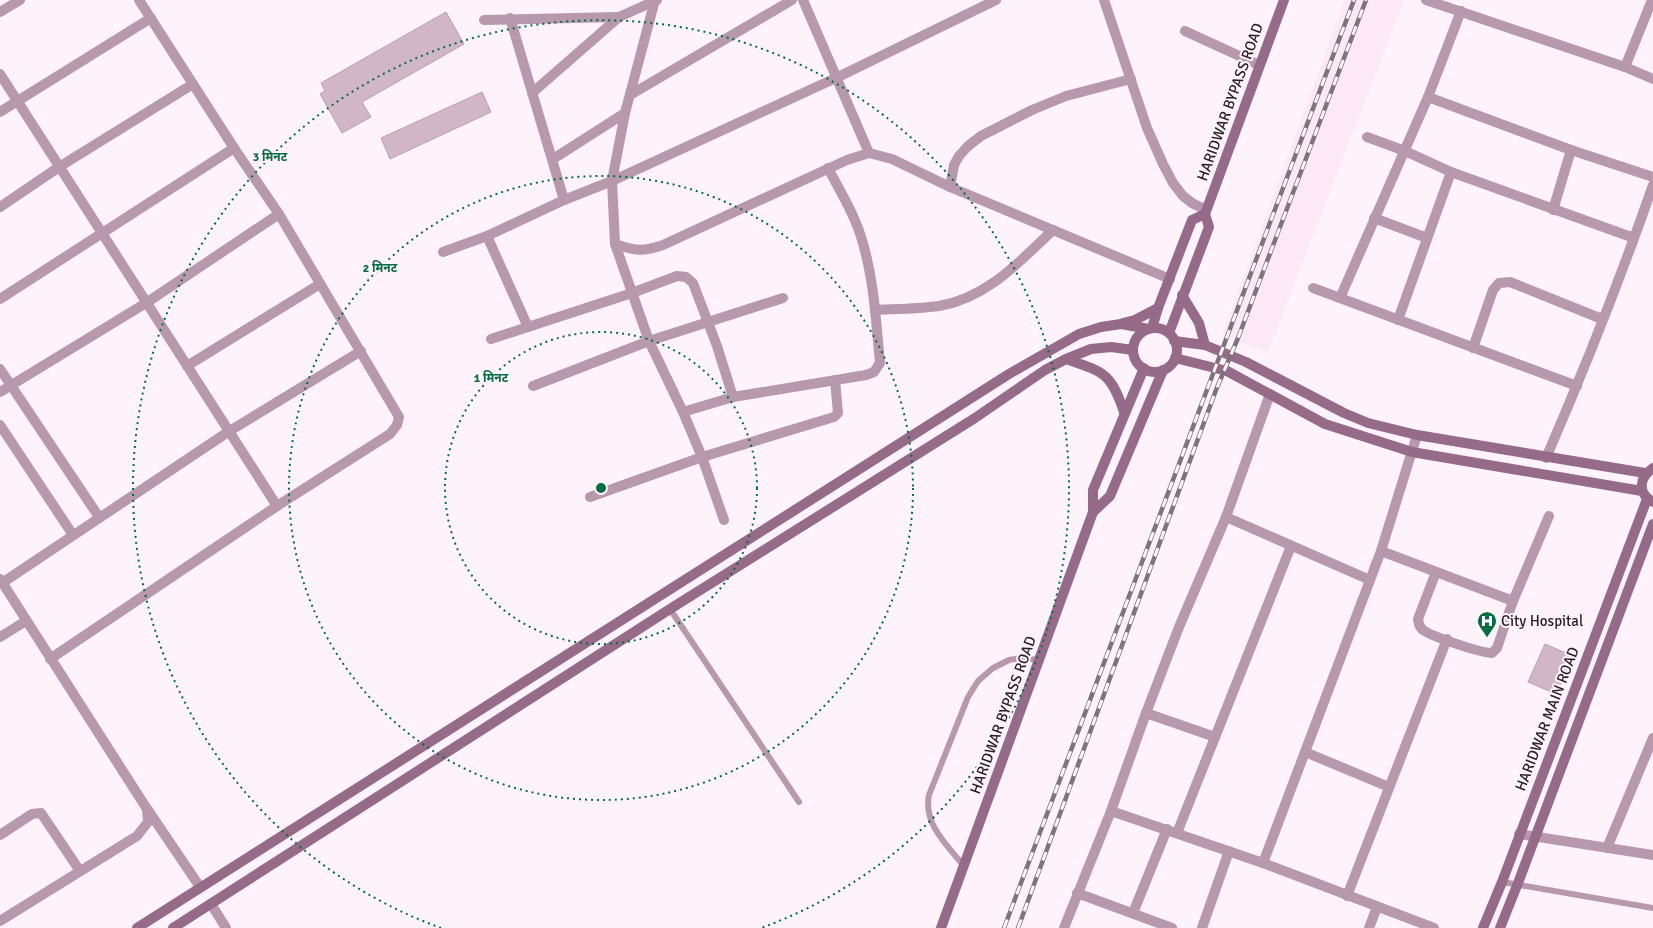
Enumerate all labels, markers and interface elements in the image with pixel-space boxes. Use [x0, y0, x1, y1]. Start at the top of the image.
street label: HARIDWAR BYPASS ROAD [1193, 21, 1267, 183]
text: 3 मिनट [253, 149, 288, 165]
text: 2 मिनट [363, 260, 398, 276]
text: 1 मिनट [474, 370, 509, 386]
centre of rings [594, 481, 608, 495]
hospital icon: City Hospital [1476, 610, 1498, 638]
place label: City Hospital [1501, 612, 1583, 630]
street label: HARIDWAR BYPASS ROAD [966, 634, 1040, 796]
street label: HARIDWAR MAIN ROAD [1511, 644, 1583, 794]

